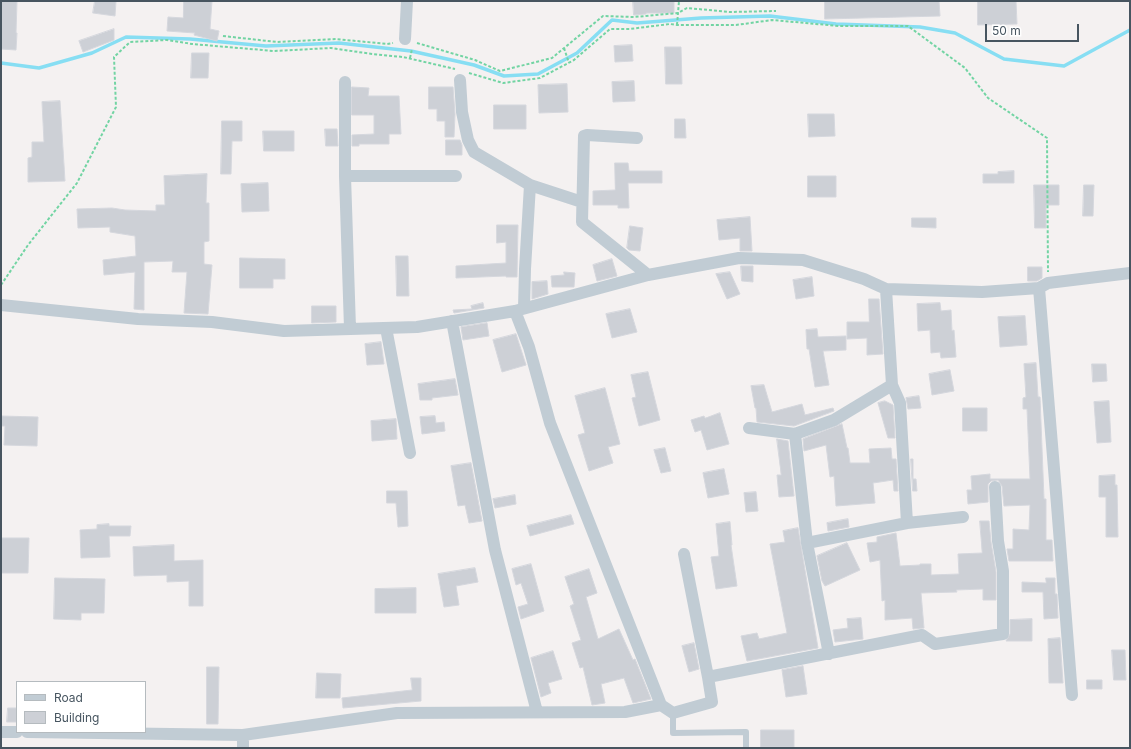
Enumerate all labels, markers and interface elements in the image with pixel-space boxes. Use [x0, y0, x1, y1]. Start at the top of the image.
scale bar [987, 16, 1081, 42]
text: 50 m [992, 23, 1021, 38]
legend [16, 681, 146, 733]
text: Road [54, 690, 83, 705]
text: Building [54, 710, 99, 725]

